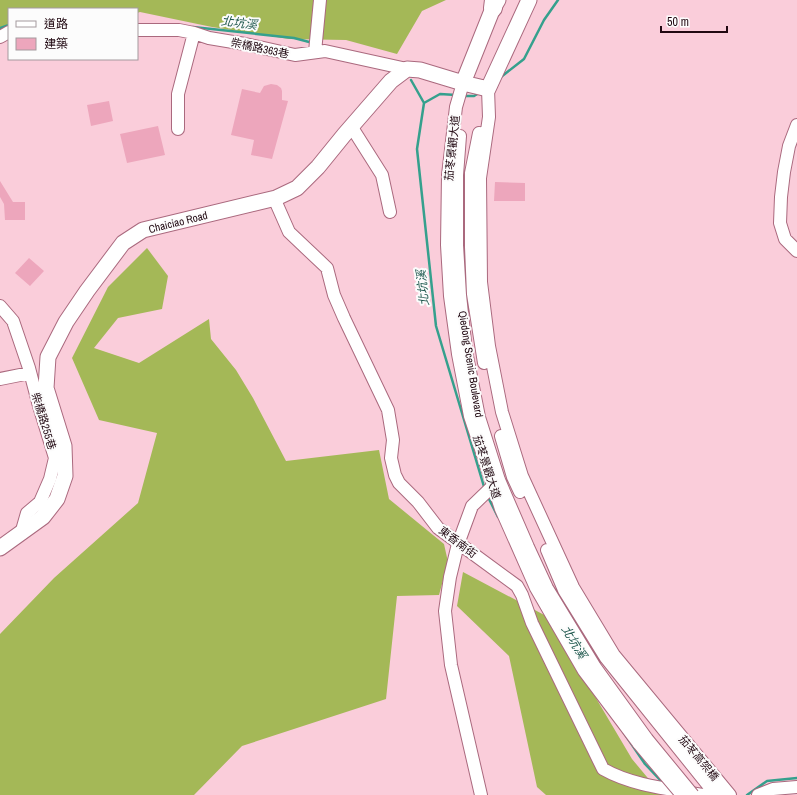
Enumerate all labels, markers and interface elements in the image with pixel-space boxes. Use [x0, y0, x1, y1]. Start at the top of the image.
legend [8, 8, 138, 60]
scale bar [661, 8, 727, 34]
water label: 北坑溪 [220, 13, 260, 33]
text: 50 m [667, 14, 689, 30]
text: 道路 [44, 16, 68, 32]
street label: 柴橋路363巷 [230, 35, 290, 61]
text: 建築 [44, 36, 68, 52]
street label: 茄苳景觀大道 [442, 114, 462, 182]
street label: Chaiciao Road [147, 208, 209, 236]
water label: 北坑溪 [413, 267, 433, 307]
street label: Qiedong Scenic Boulevard [456, 310, 486, 418]
street label: 柴橋路255巷 [29, 391, 59, 451]
street label: 茄苳景觀大道 [470, 433, 504, 501]
street label: 東香南街 [436, 523, 480, 561]
water label: 北坑溪 [558, 622, 591, 663]
street label: 茄苳高架橋 [676, 732, 722, 784]

